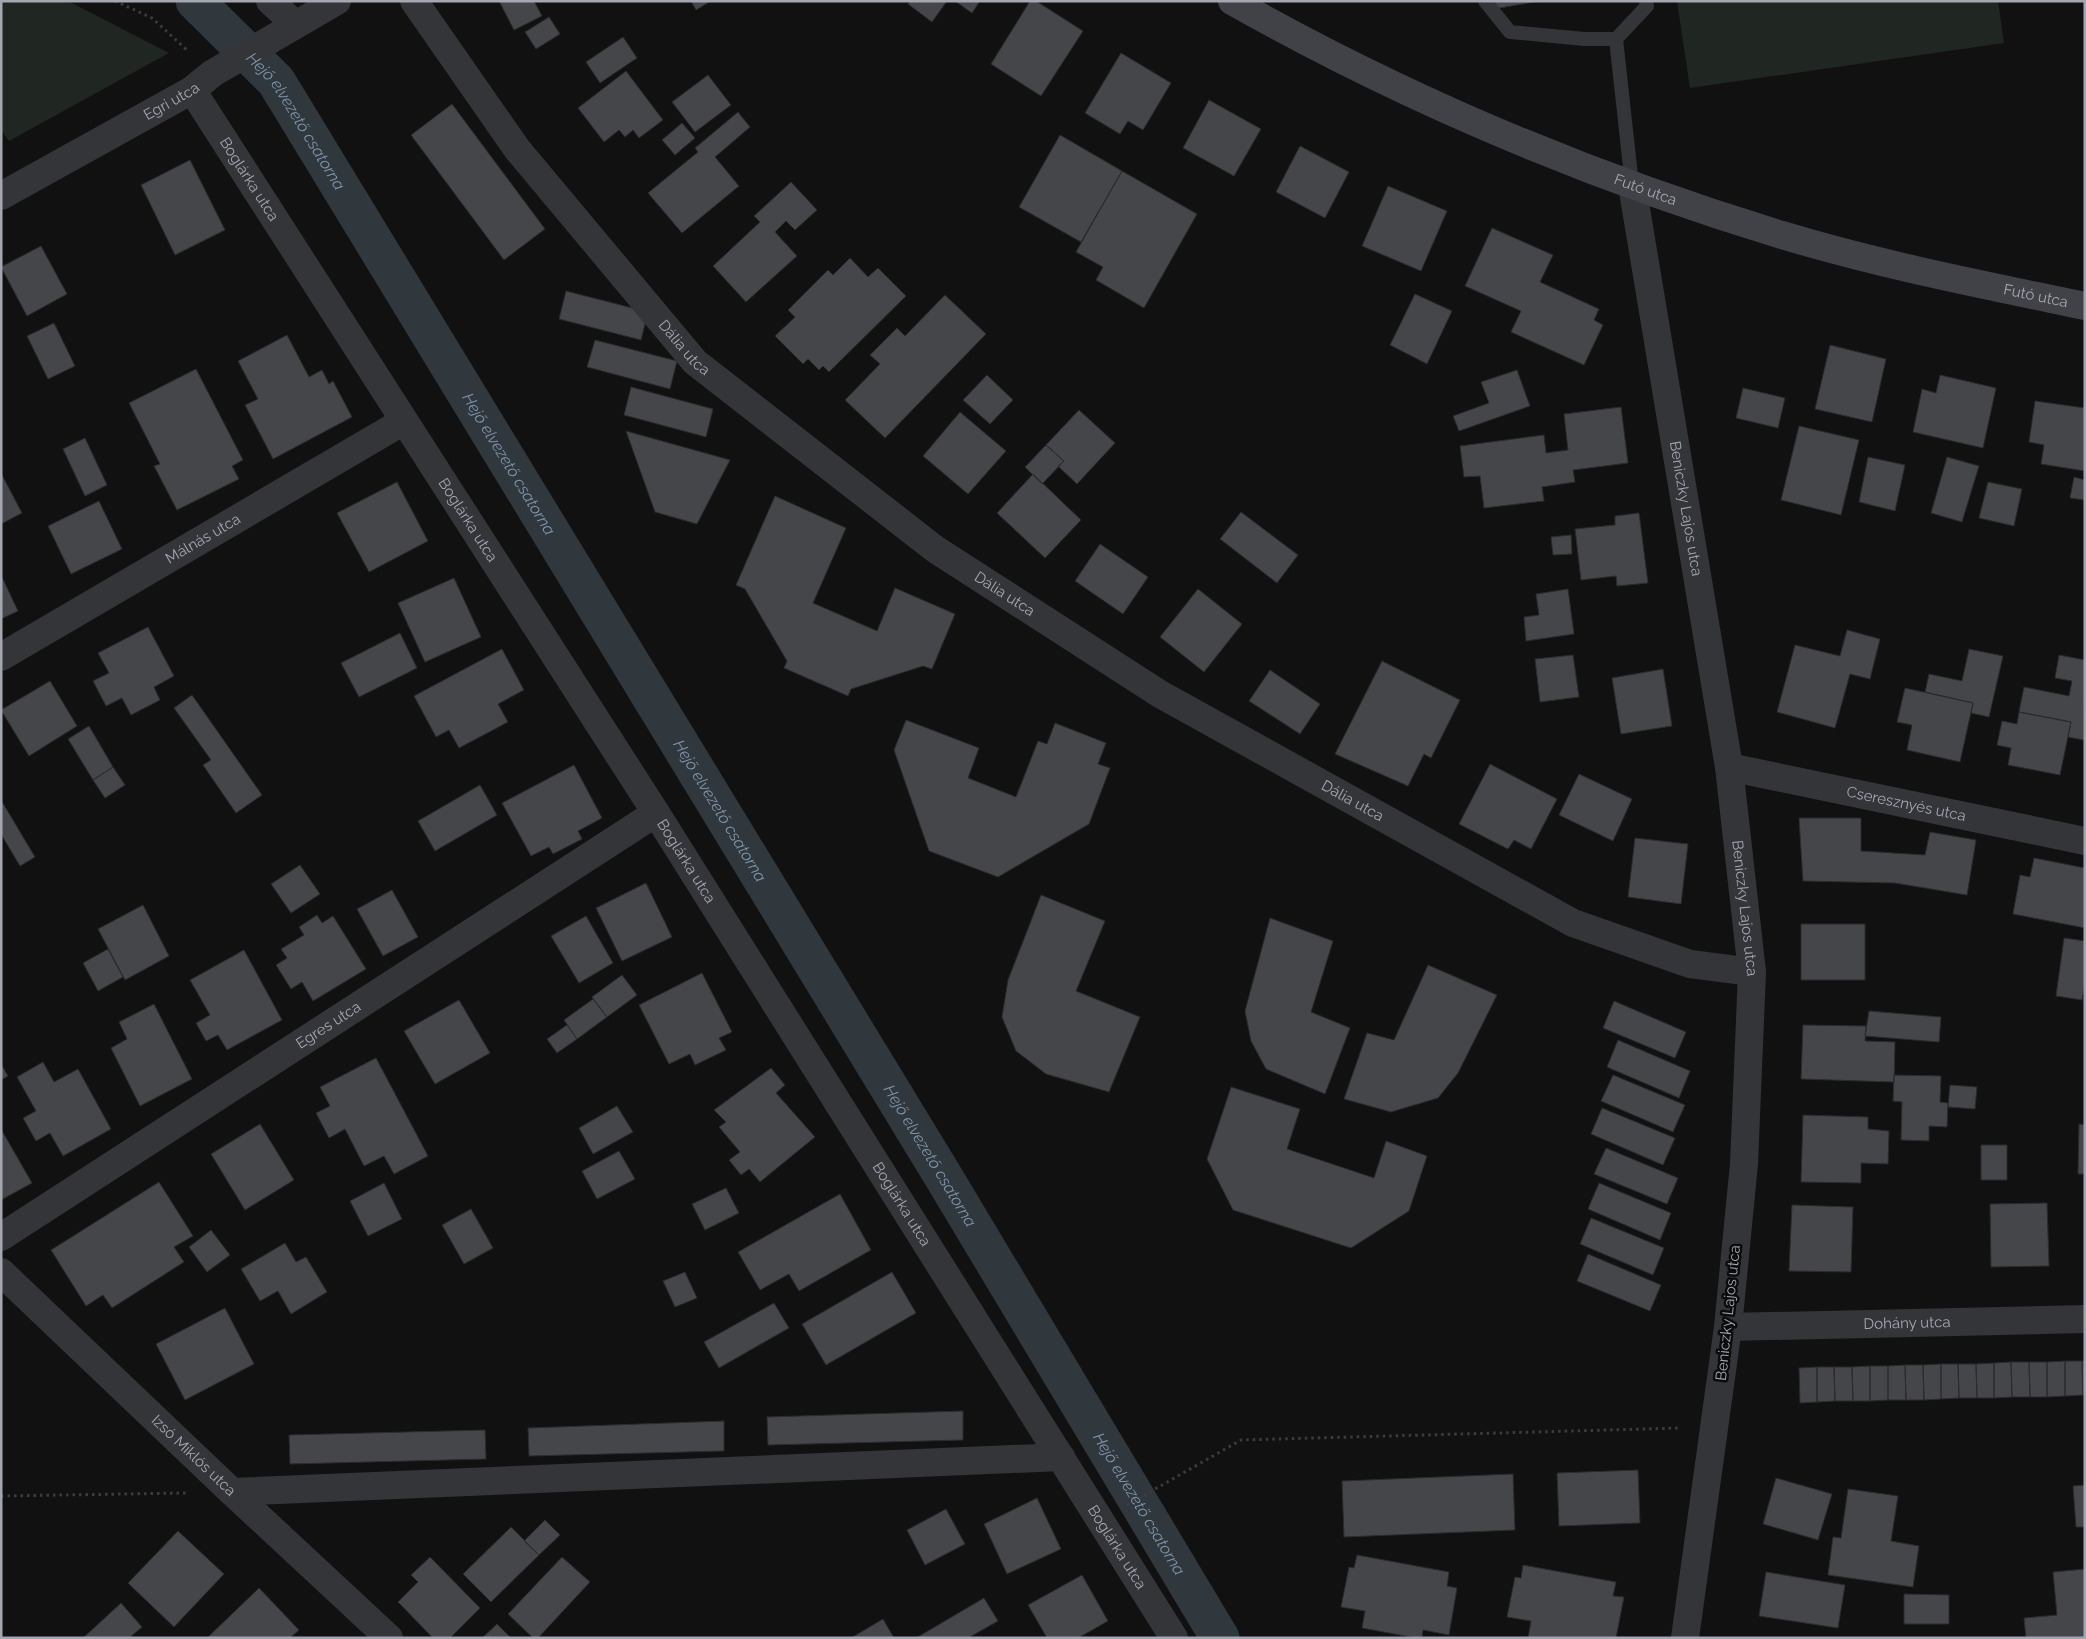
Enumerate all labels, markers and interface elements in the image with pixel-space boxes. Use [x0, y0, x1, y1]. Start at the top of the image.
water label: Hejő elvezető csatorna [242, 48, 349, 194]
street label: Egri utca [141, 79, 203, 124]
street label: Boglárka utca [216, 134, 283, 224]
street label: Futó utca [1612, 170, 1679, 209]
street label: Futó utca [2002, 280, 2070, 311]
street label: Dália utca [655, 316, 713, 379]
water label: Hejő elvezető csatorna [458, 390, 559, 539]
street label: Beniczky Lajos utca [1666, 440, 1706, 577]
street label: Boglárka utca [435, 475, 501, 565]
street label: Málnás utca [162, 510, 244, 568]
street label: Dália utca [971, 568, 1038, 620]
water label: Hejő elvezető csatorna [669, 736, 771, 886]
street label: Dália utca [1318, 776, 1387, 825]
street label: Cseresznyés utca [1845, 783, 1967, 825]
street label: Boglárka utca [653, 816, 719, 907]
street label: Beniczky Lajos utca [1728, 839, 1761, 977]
street label: Egres utca [293, 998, 364, 1053]
water label: Hejő elvezető csatorna [880, 1081, 980, 1231]
street label: Boglárka utca [868, 1159, 935, 1250]
street label: Beniczky Lajos utca [1712, 1244, 1744, 1382]
street label: Dohány utca [1863, 1313, 1951, 1333]
street label: Izsó Miklós utca [148, 1411, 240, 1500]
water label: Hejő elvezető csatorna [1089, 1429, 1189, 1579]
street label: Boglárka utca [1084, 1502, 1150, 1593]

